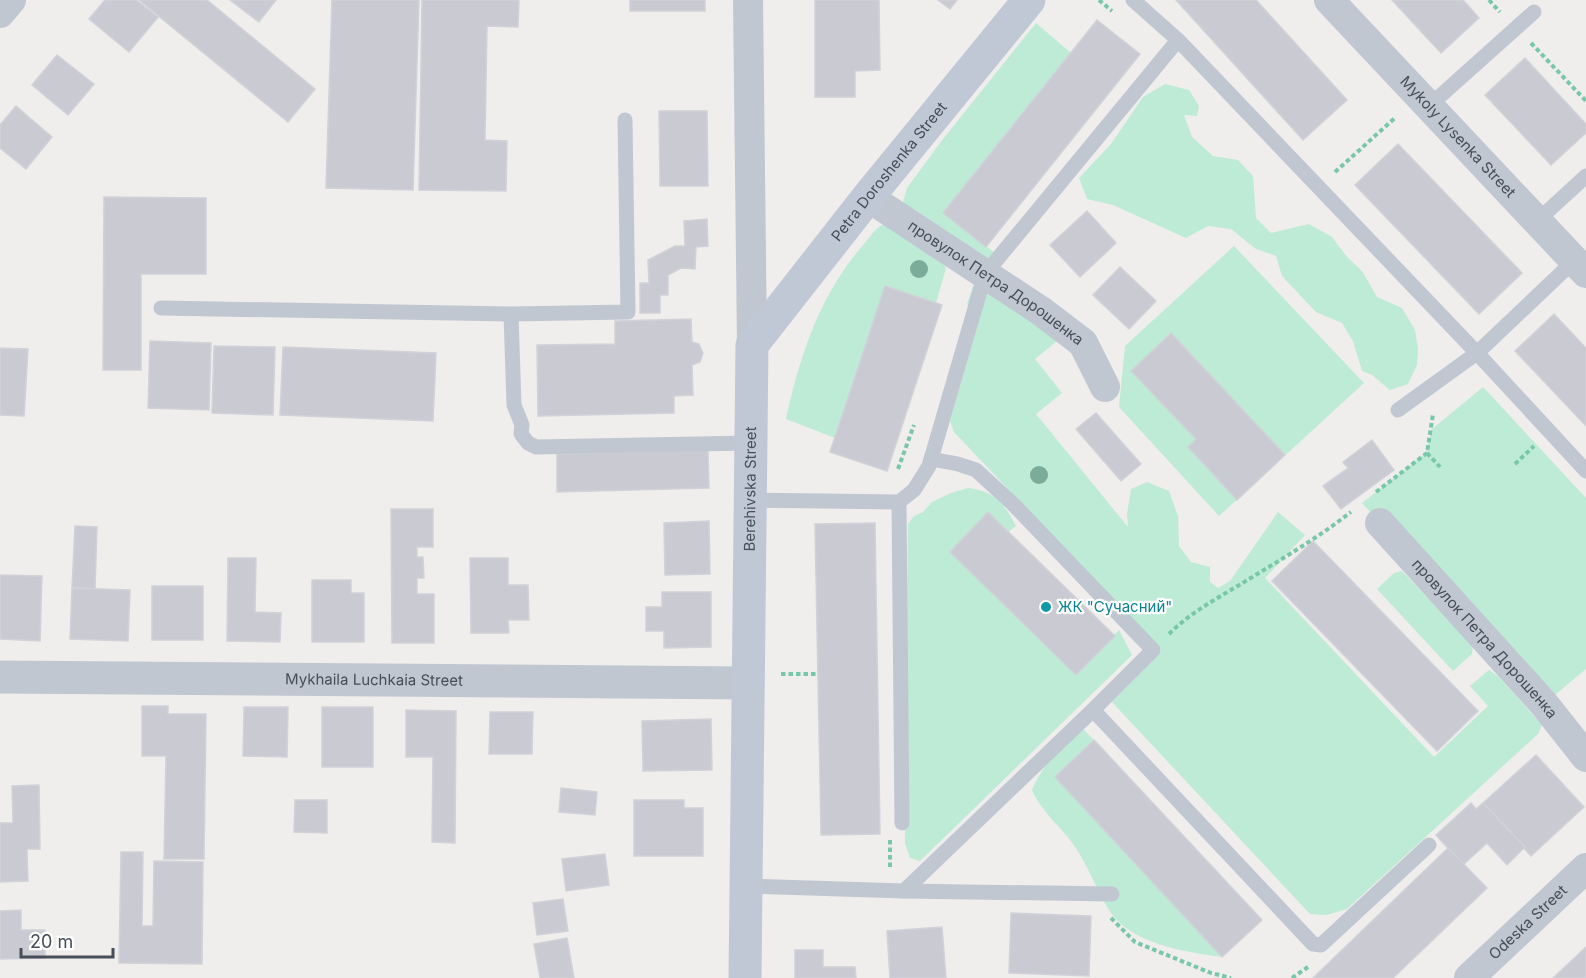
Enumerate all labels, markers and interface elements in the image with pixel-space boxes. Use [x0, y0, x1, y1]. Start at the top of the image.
street label: Mykoly Lysenka Street [1396, 72, 1520, 201]
street label: Petra Doroshenka Street [827, 98, 951, 245]
street label: провулок Петра Дорошенка [905, 216, 1088, 349]
street label: Berehivska Street [740, 426, 760, 552]
street label: провулок Петра Дорошенка [1408, 555, 1562, 722]
place label: ЖК "Сучасний" [1058, 597, 1172, 616]
marker: ЖК "Сучасний" [1039, 600, 1053, 614]
street label: Mykhaila Luchkaia Street [285, 669, 463, 690]
street label: Odeska Street [1485, 881, 1571, 964]
scale bar [21, 921, 112, 959]
text: 20 m [30, 931, 73, 952]

